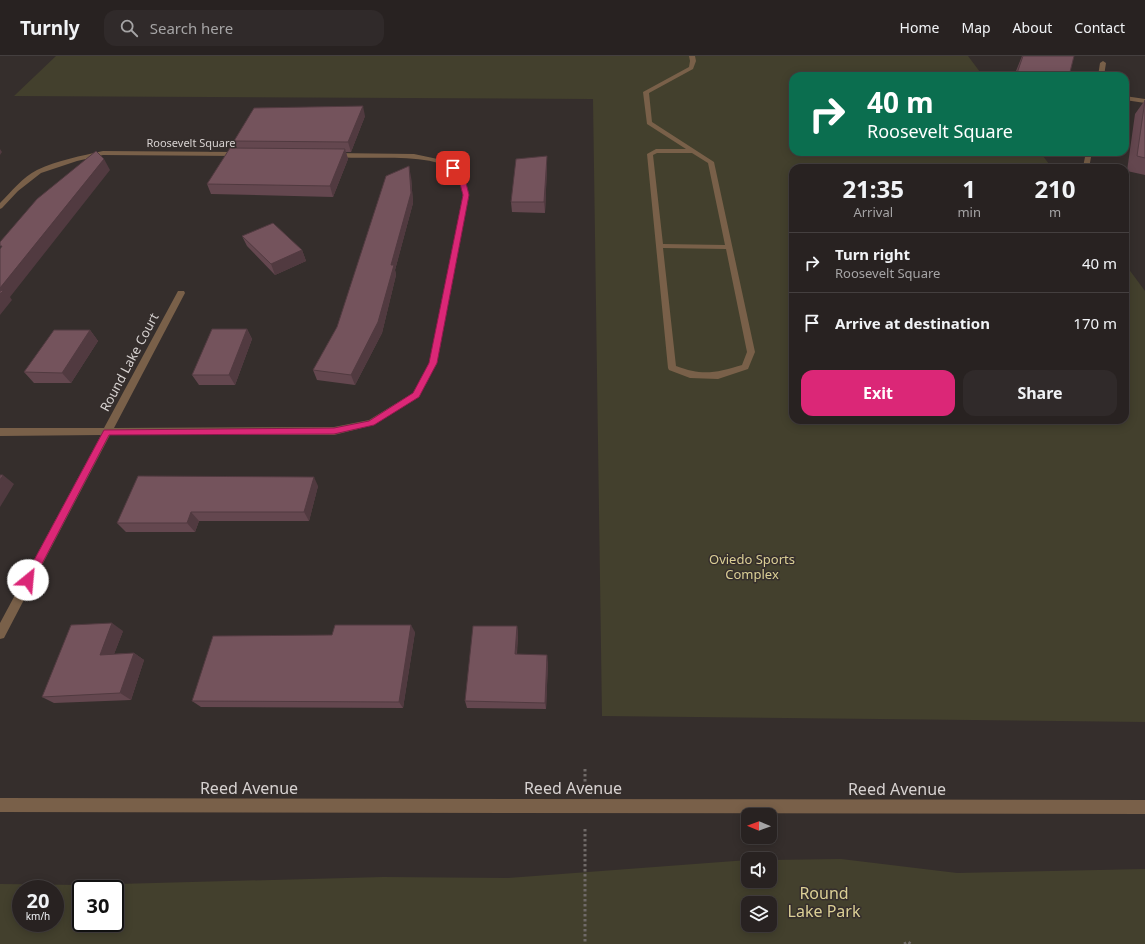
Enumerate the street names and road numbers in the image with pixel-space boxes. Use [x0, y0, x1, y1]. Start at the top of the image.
street label: Roosevelt Square [146, 135, 236, 150]
street label: Round Lake Court [95, 309, 163, 414]
street label: Reed Avenue [200, 777, 298, 799]
street label: Reed Avenue [524, 777, 622, 799]
street label: Reed Avenue [848, 778, 946, 800]

